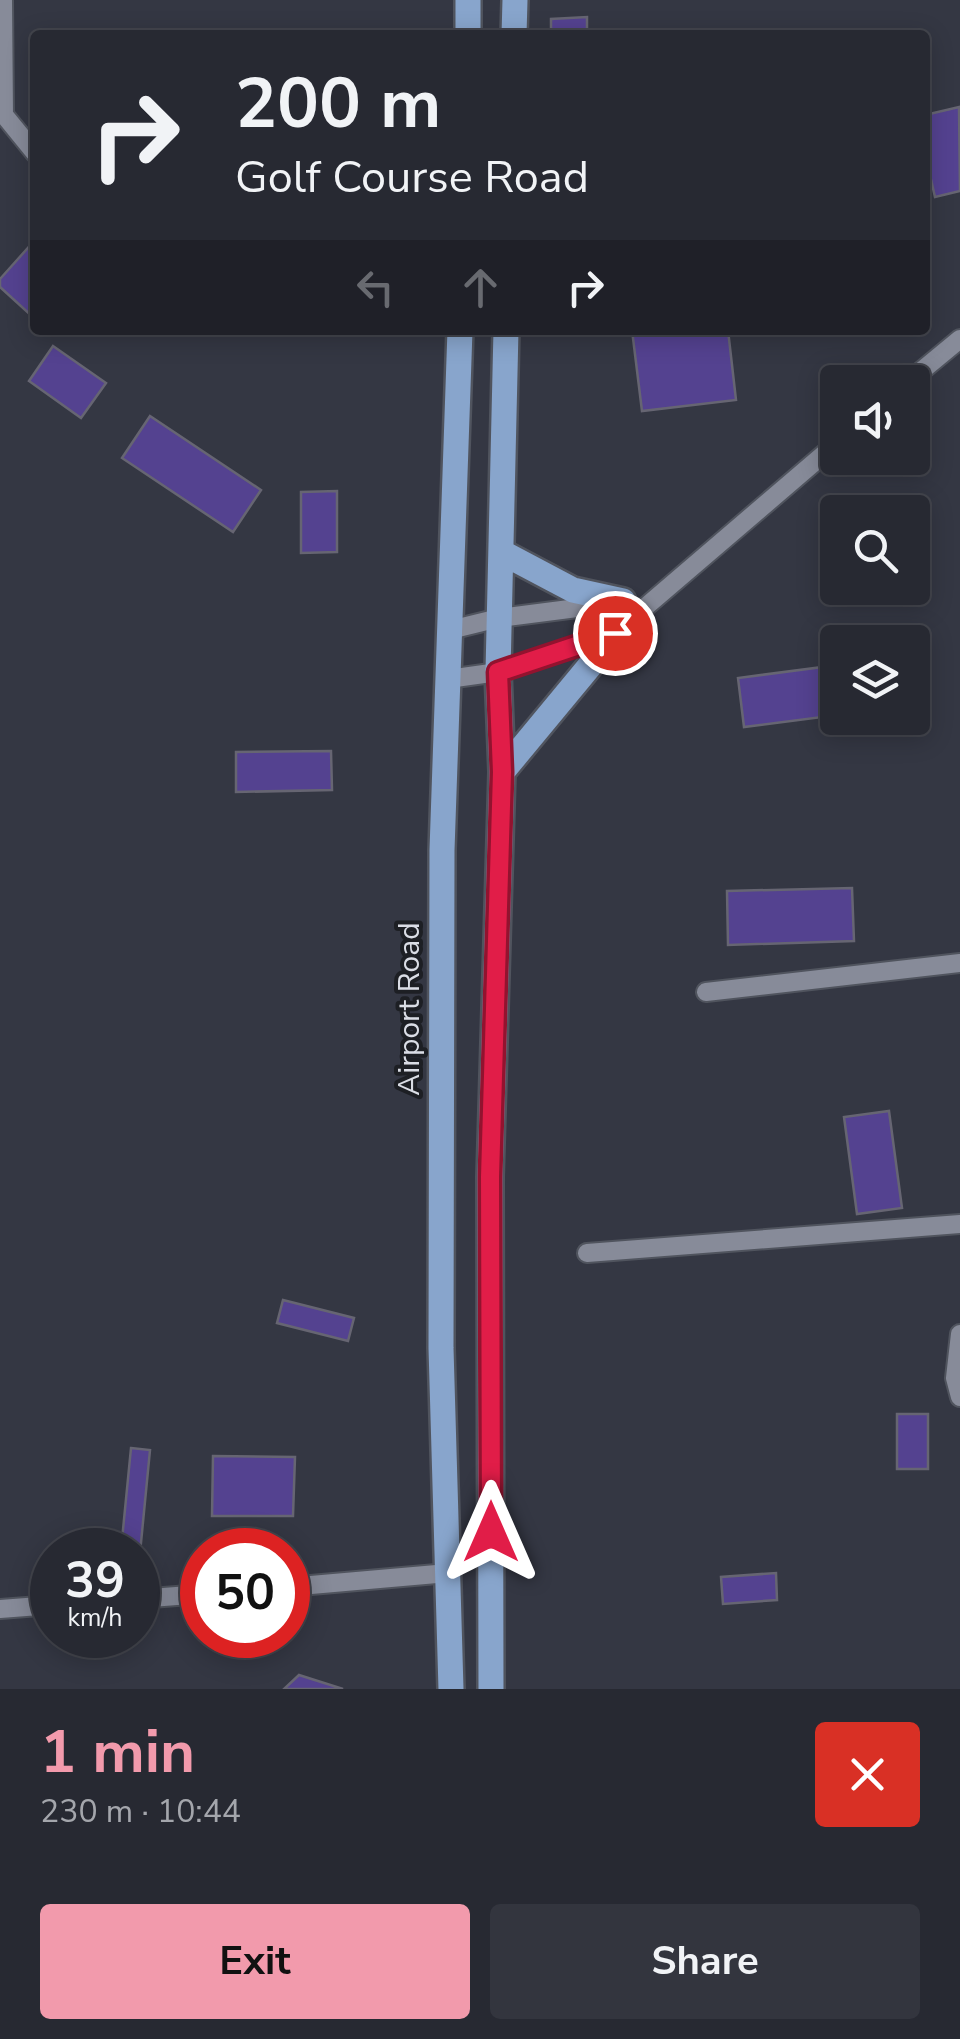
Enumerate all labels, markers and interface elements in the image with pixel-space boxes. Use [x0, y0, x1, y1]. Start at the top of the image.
text: 200 m [235, 56, 441, 152]
icon: right [70, 70, 200, 200]
text: Golf Course Road [235, 147, 589, 208]
icon: left [348, 260, 403, 315]
icon: ahead [453, 260, 508, 315]
icon: right [558, 260, 613, 315]
map controls [820, 365, 930, 735]
button: sound [820, 365, 930, 475]
button: search [820, 495, 930, 605]
pin [573, 591, 658, 676]
icon: arrive [588, 606, 643, 661]
button: layers [820, 625, 930, 735]
street label: Airport Road [389, 922, 430, 1096]
position arrow [439, 1480, 543, 1584]
speed limit sign: 50 [180, 1528, 310, 1658]
text: 39 [65, 1546, 125, 1615]
text: km/h [67, 1601, 123, 1635]
text: 1 min [40, 1711, 195, 1793]
button: close [815, 1722, 920, 1827]
text: 230 m · 10:44 [40, 1790, 241, 1833]
button: Exit [40, 1904, 470, 2019]
button: Share [490, 1904, 920, 2019]

